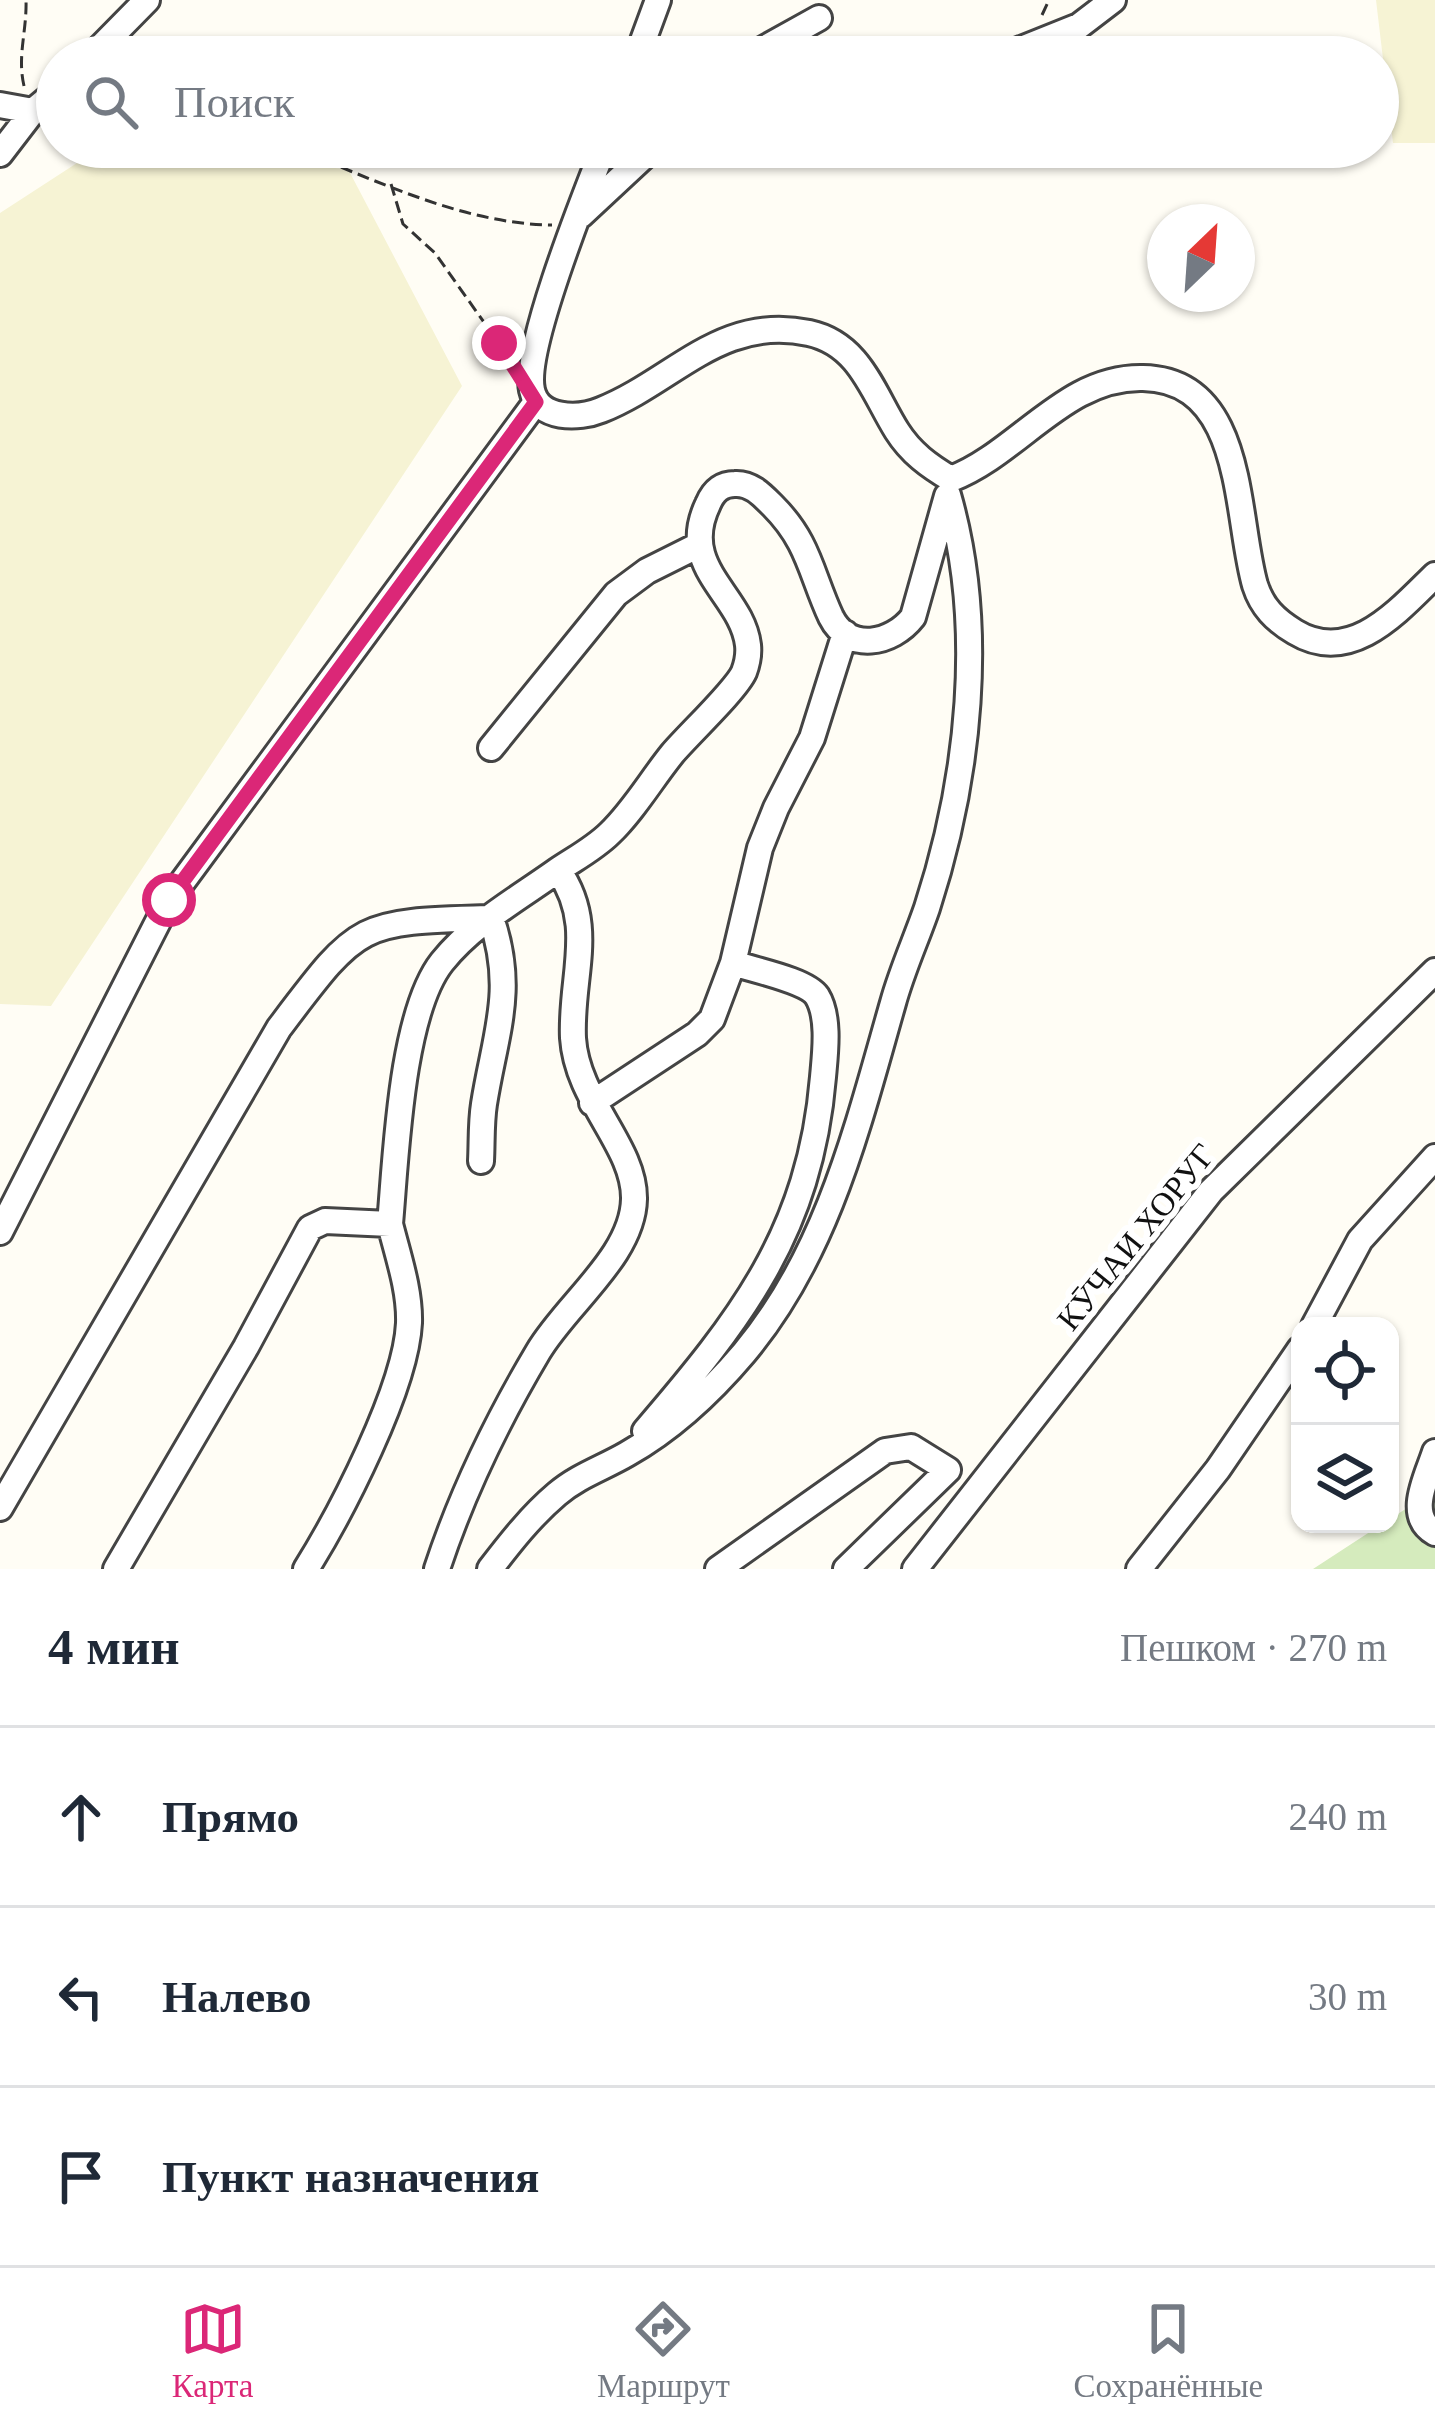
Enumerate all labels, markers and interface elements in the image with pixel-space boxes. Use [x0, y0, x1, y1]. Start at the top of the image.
search box [36, 36, 1399, 168]
icon: search [78, 69, 144, 135]
text: Поиск [174, 77, 295, 127]
north arrow [1147, 204, 1255, 312]
route end [472, 316, 526, 370]
route start [142, 873, 196, 927]
street label: КӮЧАИ ХОРУГ [1050, 1137, 1222, 1337]
map controls [1291, 1317, 1399, 1533]
button: locate [1291, 1317, 1399, 1425]
button: layers [1291, 1425, 1399, 1533]
text: 4 мин [48, 1619, 180, 1675]
text: Пешком · 270 m [1120, 1626, 1387, 1669]
icon: ahead [48, 1784, 114, 1850]
text: Прямо [162, 1792, 299, 1842]
text: 240 m [1288, 1795, 1387, 1838]
icon: left [48, 1964, 114, 2030]
text: Налево [162, 1972, 312, 2022]
text: 30 m [1308, 1975, 1387, 2018]
icon: arrive [48, 2144, 114, 2210]
text: Пункт назначения [162, 2152, 539, 2202]
tab: Карта [172, 2296, 254, 2405]
tab: Маршрут [597, 2296, 730, 2405]
tab: Сохранённые [1073, 2296, 1263, 2405]

